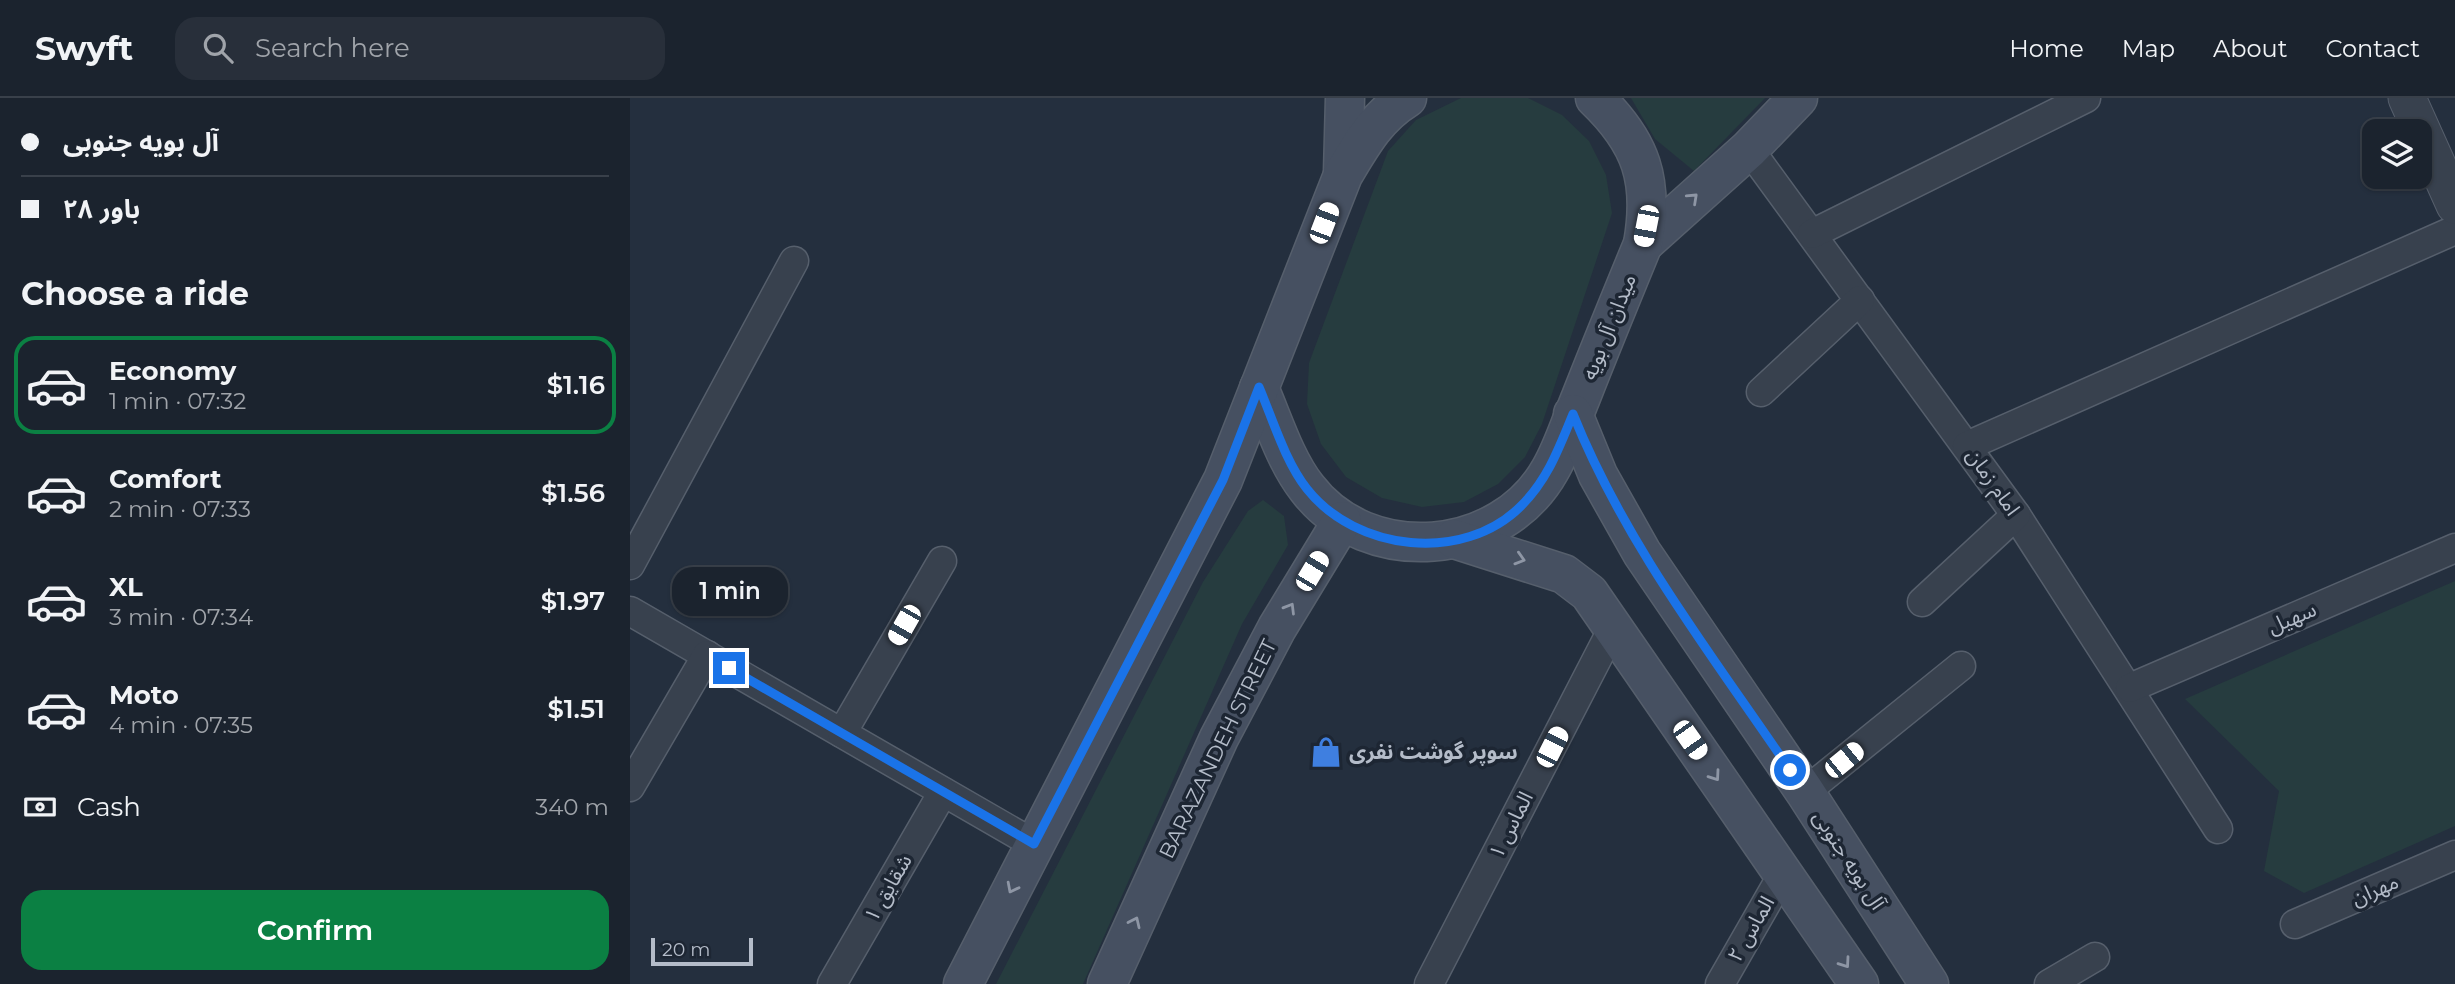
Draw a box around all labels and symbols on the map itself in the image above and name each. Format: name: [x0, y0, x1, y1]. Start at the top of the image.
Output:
one-way arrow: [1685, 194, 1698, 206]
car: [1307, 200, 1342, 246]
car: [1632, 203, 1661, 249]
street label: میدان آل بویه: [1576, 270, 1641, 383]
street label: امام زمان: [1958, 443, 2026, 522]
car: [1293, 548, 1332, 594]
one-way arrow: [1513, 550, 1525, 565]
callout: 1 min: [671, 566, 787, 616]
street label: سهیل: [2264, 596, 2320, 639]
car: [885, 602, 924, 648]
one-way arrow: [1281, 603, 1294, 616]
street label: BARAZANDEH STREET: [1154, 635, 1282, 863]
route end: [713, 652, 745, 684]
car: [1670, 717, 1711, 763]
car: [1534, 724, 1571, 770]
shop icon: سوپر گوشت نفری: [1309, 735, 1343, 769]
place label: سوپر گوشت نفری: [1349, 739, 1518, 766]
car: [1822, 739, 1867, 781]
route start: [1774, 754, 1806, 786]
one-way arrow: [1707, 768, 1720, 781]
street label: الماس ۱: [1483, 787, 1538, 862]
street label: آل بویه جنوبی: [1808, 805, 1891, 915]
street label: شقایق ۱: [858, 850, 918, 926]
street label: مهران: [2347, 868, 2402, 911]
one-way arrow: [1007, 880, 1021, 893]
street label: الماس ۲: [1722, 891, 1779, 966]
one-way arrow: [1127, 917, 1141, 929]
scale bar: [651, 935, 752, 967]
one-way arrow: [1837, 955, 1849, 968]

